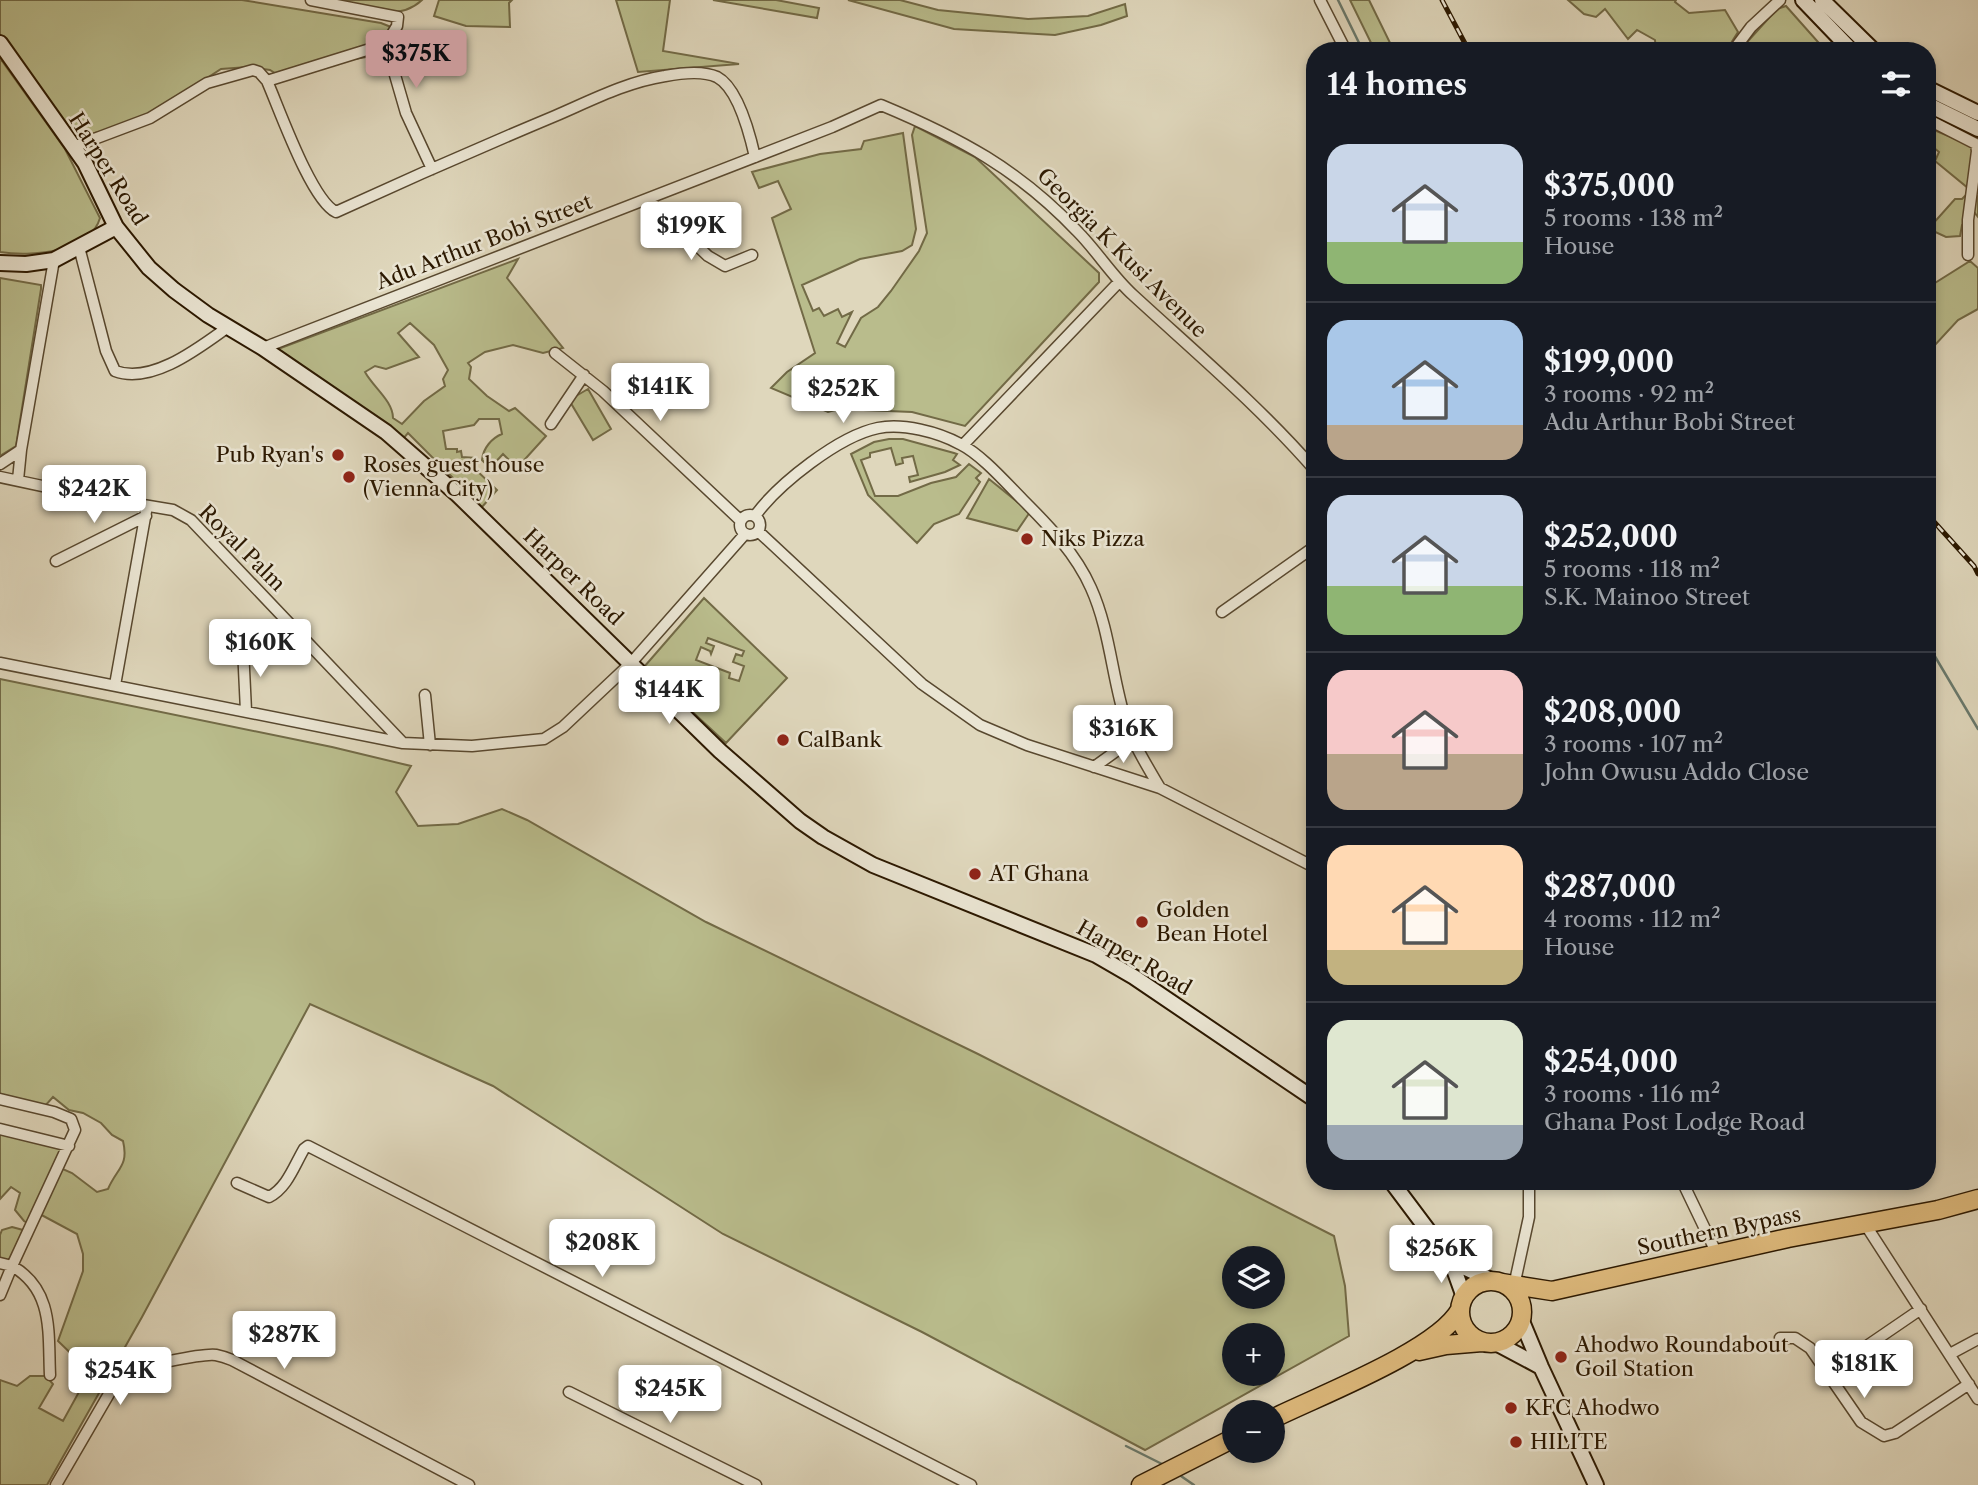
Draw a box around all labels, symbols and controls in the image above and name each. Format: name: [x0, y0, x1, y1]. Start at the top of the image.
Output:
pin: $375K: [367, 31, 465, 90]
text: $375K: [382, 39, 450, 67]
icon: filters: [1877, 65, 1915, 103]
text: 14 homes: [1327, 66, 1467, 103]
street label: Harper Road: [64, 108, 153, 230]
street label: Georgia K Kusi Avenue: [1032, 163, 1212, 343]
text: $375,000: [1544, 167, 1675, 204]
icon: home: [1383, 172, 1467, 256]
street label: Adu Arthur Bobi Street: [371, 189, 596, 295]
pin: $199K: [642, 202, 740, 262]
text: 5 rooms · 138 m²: [1544, 204, 1723, 232]
text: $199K: [656, 211, 726, 239]
text: House: [1544, 232, 1614, 260]
text: $199,000: [1544, 343, 1674, 380]
icon: home: [1383, 348, 1467, 432]
pin: $141K: [611, 364, 709, 423]
pin: $252K: [794, 366, 892, 425]
text: $141K: [627, 372, 693, 400]
text: $252K: [807, 374, 879, 402]
text: 3 rooms · 92 m²: [1544, 380, 1714, 408]
text: Adu Arthur Bobi Street: [1544, 408, 1795, 436]
place label: Pub Ryan's: [216, 442, 324, 467]
marker: Pub Ryan's: [330, 447, 346, 463]
place label: Roses guest house (Vienna City): [363, 452, 544, 501]
pin: $242K: [45, 466, 143, 525]
marker: Roses guest house (Vienna City): [341, 469, 357, 485]
text: $242K: [58, 474, 130, 502]
street label: Royal Palm: [194, 499, 291, 596]
text: $252,000: [1544, 518, 1678, 555]
street label: Harper Road: [518, 523, 628, 630]
icon: home: [1383, 523, 1467, 607]
place label: Niks Pizza: [1041, 526, 1145, 551]
marker: Niks Pizza: [1019, 531, 1035, 547]
text: 5 rooms · 118 m²: [1544, 555, 1720, 583]
text: S.K. Mainoo Street: [1544, 583, 1750, 611]
pin: $160K: [211, 620, 309, 679]
text: $160K: [225, 628, 295, 656]
pin: $144K: [620, 666, 718, 726]
text: $144K: [635, 675, 703, 703]
text: $208,000: [1544, 693, 1681, 730]
icon: home: [1383, 698, 1467, 782]
pin: $316K: [1074, 706, 1172, 765]
text: $316K: [1089, 714, 1157, 742]
place label: CalBank: [797, 727, 882, 752]
text: 3 rooms · 107 m²: [1544, 730, 1723, 758]
marker: CalBank: [775, 732, 791, 748]
text: John Owusu Addo Close: [1544, 758, 1809, 786]
place label: AT Ghana: [988, 861, 1090, 886]
marker: AT Ghana: [967, 866, 983, 882]
text: $287,000: [1544, 868, 1676, 905]
icon: home: [1383, 873, 1467, 957]
place label: Golden Bean Hotel: [1156, 897, 1268, 946]
text: 4 rooms · 112 m²: [1544, 905, 1721, 933]
marker: Golden Bean Hotel: [1134, 914, 1150, 930]
street label: Harper Road: [1072, 915, 1196, 1001]
text: House: [1544, 933, 1614, 961]
text: $254,000: [1544, 1043, 1678, 1080]
icon: home: [1383, 1048, 1467, 1132]
text: 3 rooms · 116 m²: [1544, 1080, 1720, 1108]
text: Ghana Post Lodge Road: [1544, 1108, 1805, 1136]
street label: Southern Bypass: [1635, 1201, 1803, 1260]
pin: $208K: [553, 1220, 651, 1279]
pin: $256K: [1392, 1226, 1490, 1285]
text: $208K: [565, 1228, 639, 1256]
text: $256K: [1405, 1234, 1477, 1262]
map controls: [1222, 1246, 1285, 1463]
button: layers: [1222, 1246, 1285, 1309]
pin: $287K: [235, 1312, 333, 1371]
text: $287K: [249, 1320, 319, 1348]
button: +: [1222, 1323, 1285, 1386]
place label: Ahodwo Roundabout Goil Station: [1574, 1332, 1789, 1381]
pin: $181K: [1815, 1340, 1913, 1400]
pin: $254K: [71, 1348, 169, 1407]
marker: Ahodwo Roundabout Goil Station: [1553, 1349, 1569, 1365]
text: $181K: [1831, 1349, 1897, 1377]
text: $254K: [84, 1356, 156, 1384]
pin: $245K: [621, 1366, 719, 1425]
text: $245K: [634, 1374, 706, 1402]
place label: KFC Ahodwo: [1525, 1395, 1660, 1420]
button: −: [1222, 1400, 1285, 1463]
marker: KFC Ahodwo: [1503, 1400, 1519, 1416]
place label: HILITE: [1530, 1429, 1608, 1454]
marker: HILITE: [1508, 1434, 1524, 1450]

